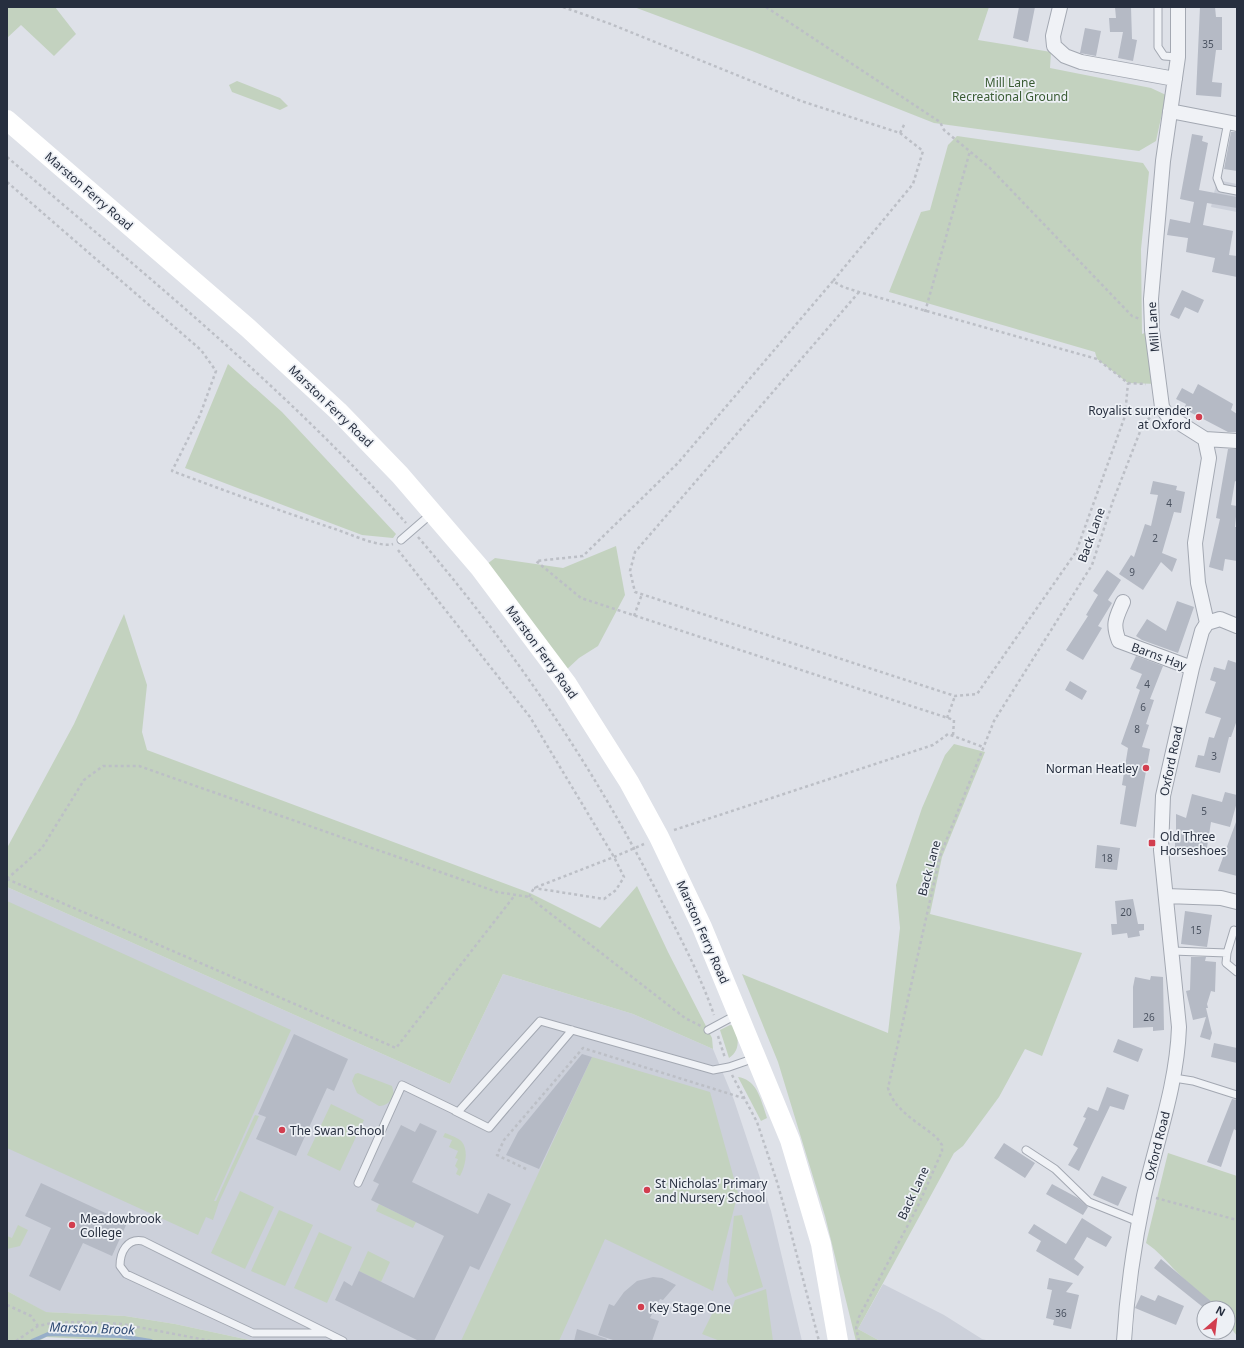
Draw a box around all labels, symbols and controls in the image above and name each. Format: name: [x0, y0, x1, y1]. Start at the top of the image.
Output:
house number: 35: [1202, 37, 1214, 51]
park label: Mill Lane Recreational Ground: [952, 74, 1068, 105]
street label: Marston Ferry Road: [41, 148, 137, 234]
street label: Mill Lane: [1143, 301, 1163, 353]
street label: Marston Ferry Road: [285, 361, 377, 451]
place label: Royalist surrender at Oxford: [1088, 402, 1191, 433]
marker: Royalist surrender at Oxford: [1194, 412, 1204, 422]
house number: 4: [1166, 496, 1172, 510]
street label: Back Lane: [1073, 505, 1109, 565]
house number: 2: [1152, 531, 1158, 545]
house number: 9: [1129, 565, 1135, 579]
street label: Marston Ferry Road: [502, 602, 582, 702]
street label: Barns Hay: [1129, 638, 1190, 674]
house number: 4: [1144, 677, 1150, 691]
house number: 6: [1140, 700, 1146, 714]
house number: 8: [1134, 722, 1140, 736]
street label: Oxford Road: [1155, 724, 1187, 798]
house number: 3: [1211, 749, 1217, 763]
place label: Norman Heatley: [1046, 760, 1139, 777]
marker: Norman Heatley: [1141, 763, 1151, 773]
house number: 5: [1201, 804, 1207, 818]
place label: Old Three Horseshoes: [1160, 828, 1227, 859]
street label: Back Lane: [913, 838, 945, 898]
marker: Old Three Horseshoes: [1147, 838, 1157, 848]
house number: 18: [1101, 851, 1113, 865]
street label: Marston Ferry Road: [673, 878, 733, 986]
house number: 20: [1120, 905, 1132, 919]
house number: 15: [1190, 923, 1202, 937]
house number: 26: [1143, 1010, 1155, 1024]
street label: Oxford Road: [1140, 1109, 1174, 1183]
place label: The Swan School: [290, 1122, 385, 1139]
marker: The Swan School: [277, 1125, 287, 1135]
street label: Back Lane: [893, 1163, 933, 1222]
place label: St Nicholas' Primary and Nursery School: [655, 1175, 768, 1206]
marker: St Nicholas' Primary and Nursery School: [642, 1185, 652, 1195]
place label: Meadowbrook College: [80, 1210, 162, 1241]
marker: Meadowbrook College: [67, 1220, 77, 1230]
place label: Key Stage One: [649, 1299, 731, 1316]
north arrow: [1196, 1300, 1236, 1340]
marker: Key Stage One: [636, 1302, 646, 1312]
text: N: [1213, 1302, 1228, 1319]
house number: 36: [1055, 1306, 1067, 1320]
water label: Marston Brook: [49, 1318, 136, 1339]

